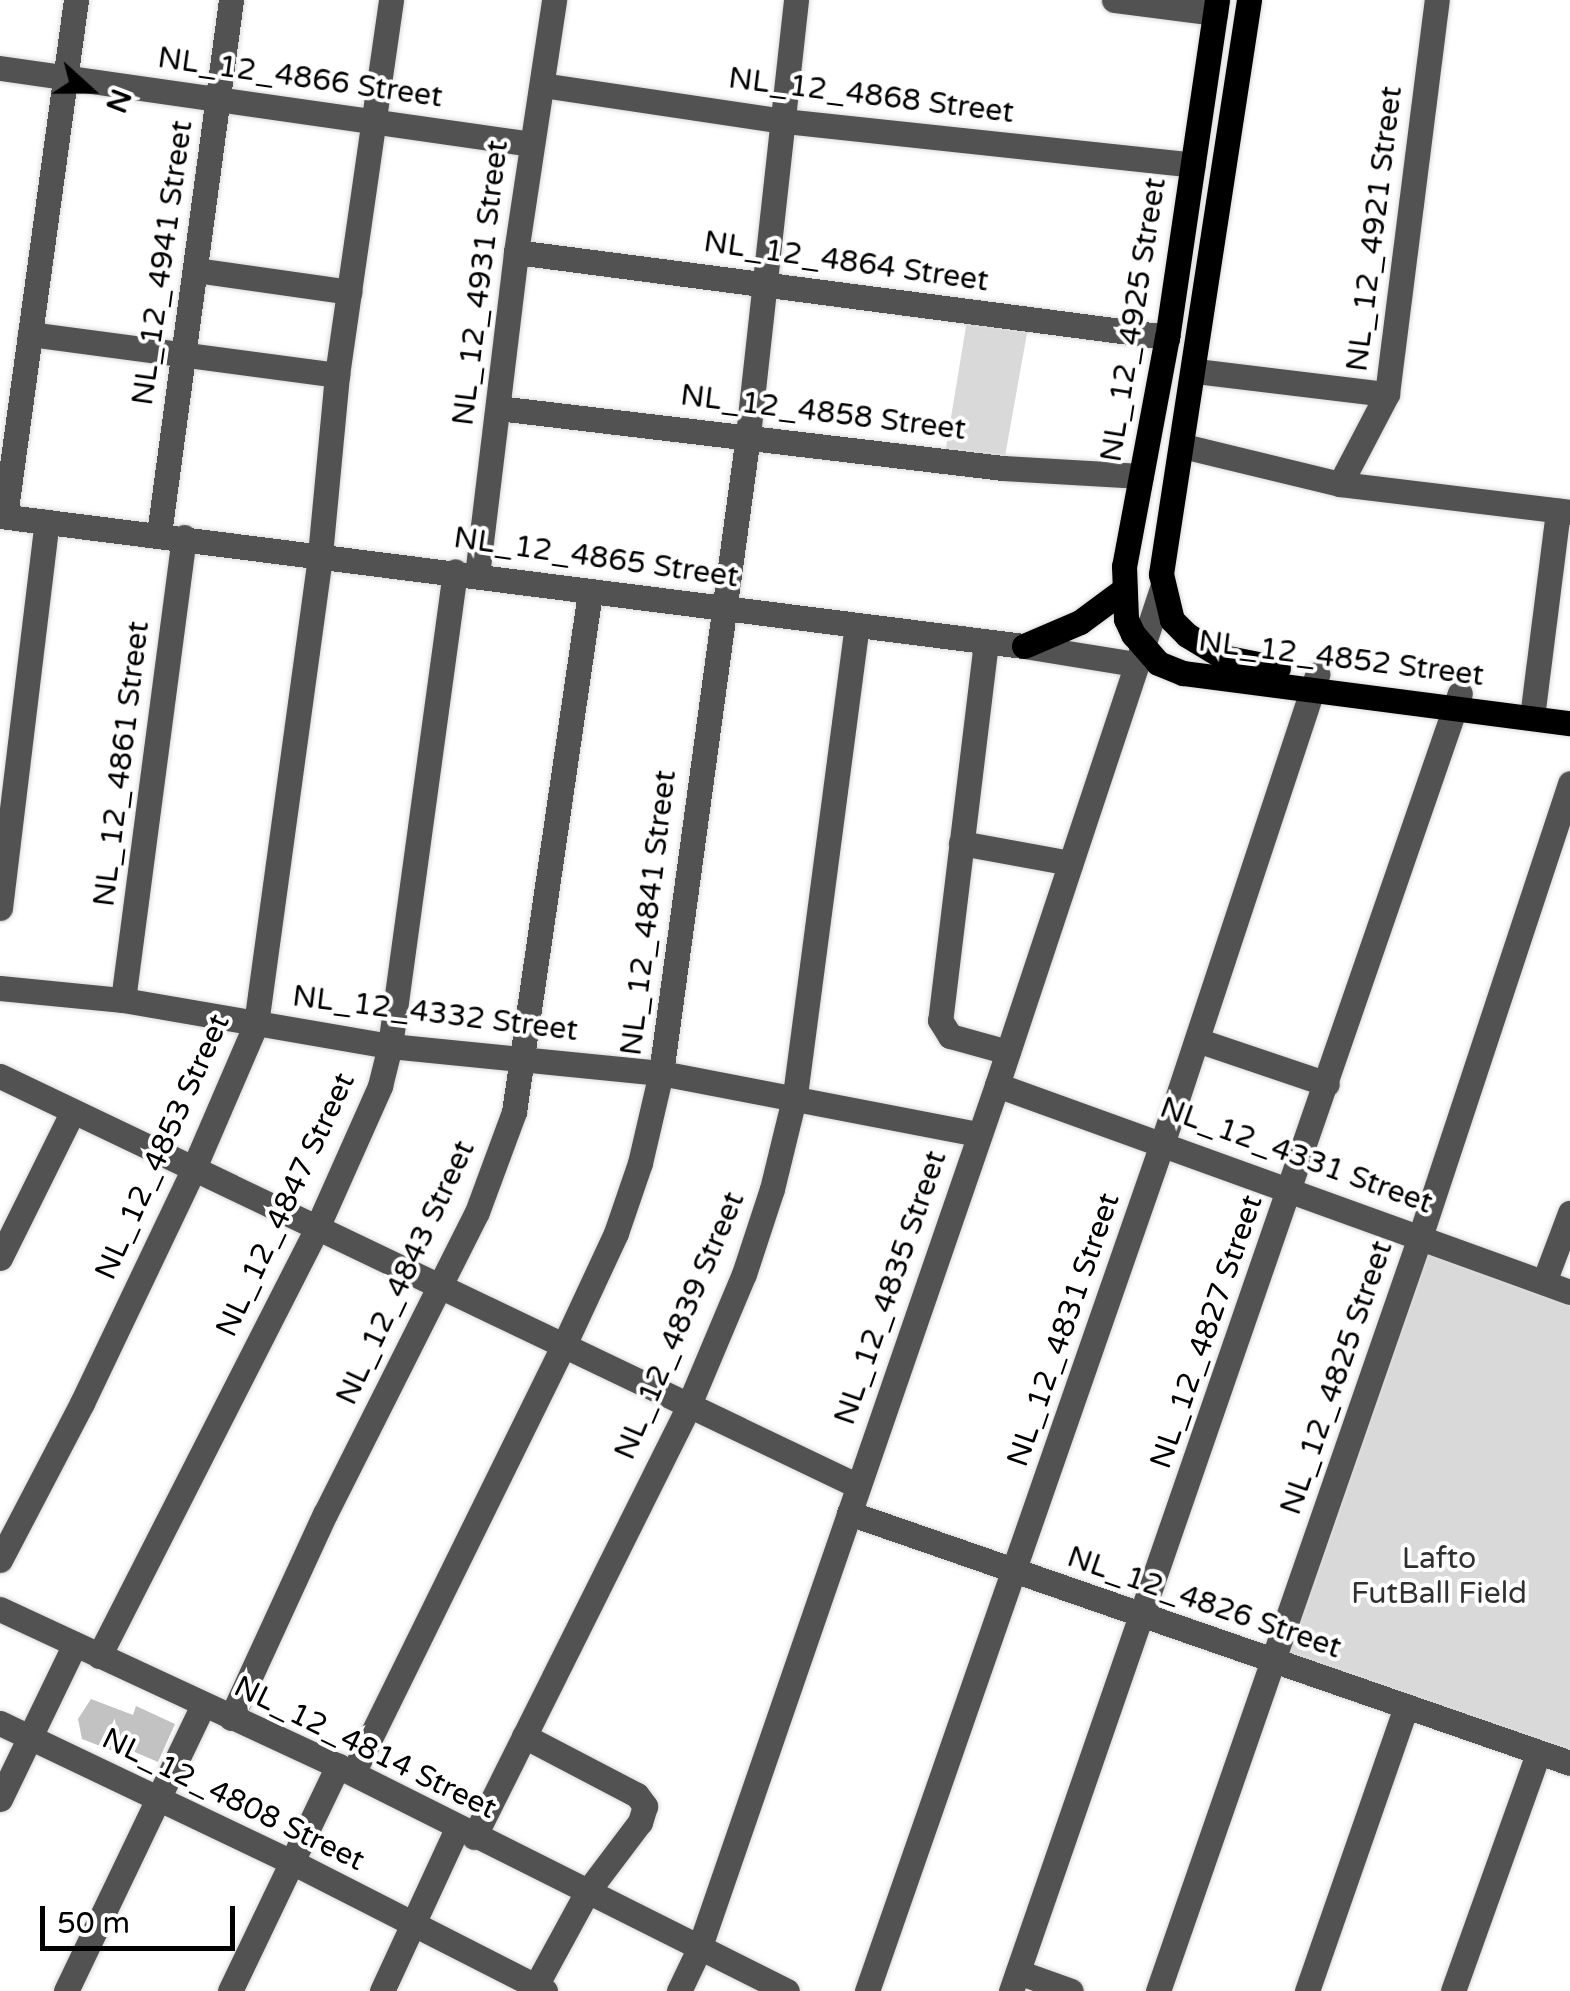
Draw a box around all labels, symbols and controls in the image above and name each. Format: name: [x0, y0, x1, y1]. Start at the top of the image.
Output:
north arrow: [40, 40, 140, 140]
street label: NL_12_4866 Street: [155, 40, 445, 116]
street label: NL_12_4868 Street: [726, 61, 1016, 131]
text: N: [98, 84, 138, 117]
street label: NL_12_4921 Street: [1340, 84, 1410, 374]
street label: NL_12_4941 Street: [125, 118, 201, 408]
street label: NL_12_4931 Street: [446, 138, 516, 428]
street label: NL_12_4925 Street: [1094, 175, 1174, 465]
street label: NL_12_4864 Street: [701, 224, 991, 300]
street label: NL_12_4858 Street: [678, 378, 968, 448]
street label: NL_12_4865 Street: [451, 520, 741, 596]
street label: NL_12_4861 Street: [87, 619, 157, 909]
street label: NL_12_4852 Street: [1196, 624, 1486, 694]
street label: NL_12_4841 Street: [614, 768, 684, 1058]
street label: NL_12_4332 Street: [290, 979, 580, 1049]
street label: NL_12_4853 Street: [88, 1009, 238, 1285]
street label: NL_12_4847 Street: [209, 1067, 363, 1343]
street label: NL_12_4331 Street: [1155, 1090, 1437, 1222]
street label: NL_12_4843 Street: [329, 1135, 483, 1411]
street label: NL_12_4835 Street: [827, 1146, 955, 1430]
street label: NL_12_4839 Street: [607, 1187, 753, 1465]
street label: NL_12_4831 Street: [1000, 1188, 1128, 1472]
street label: NL_12_4827 Street: [1143, 1190, 1271, 1474]
street label: NL_12_4825 Street: [1273, 1236, 1401, 1520]
street label: NL_12_4826 Street: [1062, 1539, 1346, 1667]
park label: Lafto FutBall Field: [1351, 1541, 1527, 1612]
street label: NL_12_4814 Street: [228, 1669, 502, 1827]
street label: NL_12_4808 Street: [96, 1721, 370, 1879]
scale bar: [45, 1886, 240, 1948]
text: 50 m: [57, 1905, 130, 1942]

